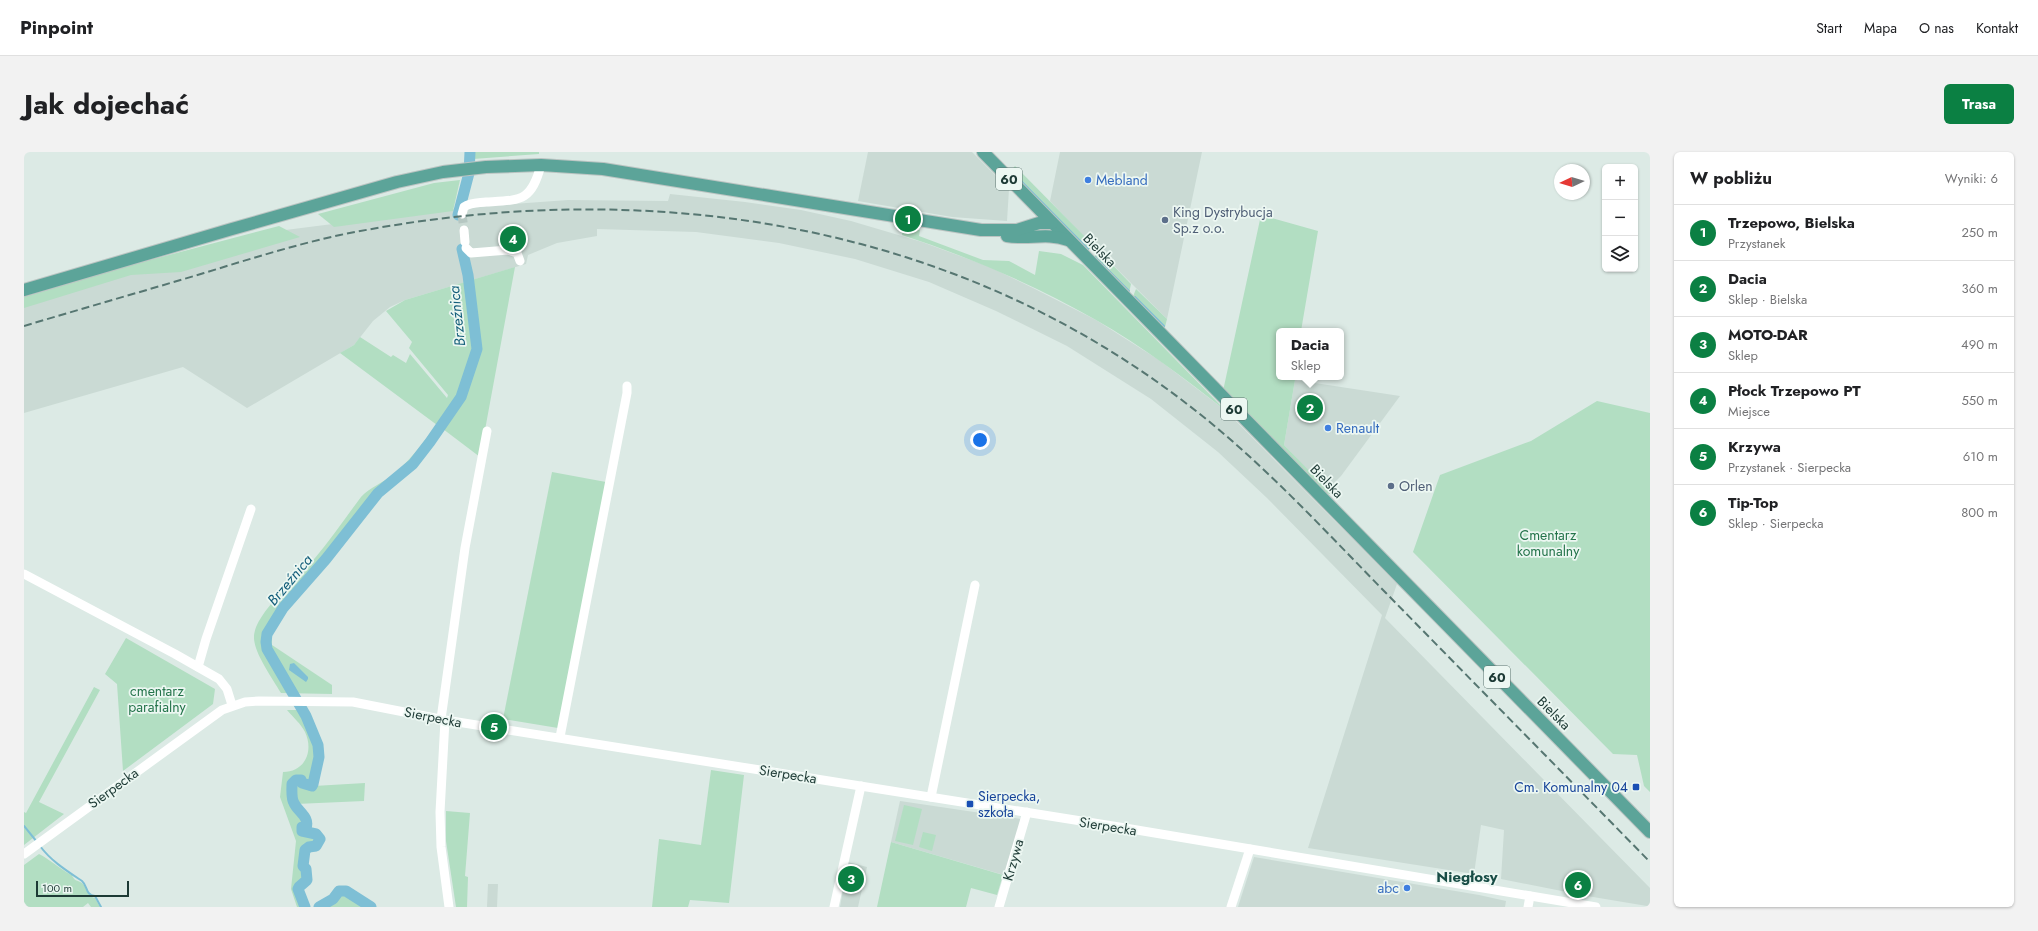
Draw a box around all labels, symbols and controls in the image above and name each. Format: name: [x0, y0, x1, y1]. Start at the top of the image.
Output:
text: Pinpoint: [20, 14, 93, 41]
text: Start: [1816, 18, 1842, 38]
text: Mapa: [1864, 18, 1897, 38]
text: O nas: [1919, 18, 1954, 38]
text: Kontakt: [1976, 18, 2018, 38]
text: Jak dojechać: [24, 84, 189, 125]
button: Trasa: [1944, 84, 2014, 124]
north arrow: [1554, 164, 1590, 200]
map controls: [1602, 164, 1638, 272]
button: +: [1602, 164, 1638, 200]
text: W pobliżu: [1690, 166, 1772, 190]
road number: 60: [996, 168, 1022, 190]
text: Wyniki: 6: [1945, 169, 1998, 188]
place label: Mebland: [1096, 170, 1148, 190]
marker: Mebland: [1083, 175, 1093, 185]
button: −: [1602, 200, 1638, 236]
place label: King Dystrybucja Sp.z o.o.: [1173, 202, 1273, 238]
pin: 1: [895, 204, 921, 234]
text: Trzepowo, Bielska: [1728, 212, 1855, 234]
marker: King Dystrybucja Sp.z o.o.: [1160, 215, 1170, 225]
text: 1: [1700, 223, 1706, 242]
text: 250 m: [1961, 223, 1998, 242]
pin: 4: [500, 224, 526, 254]
street label: Bielska: [1079, 229, 1121, 271]
text: Przystanek: [1728, 234, 1785, 253]
button: layers: [1602, 236, 1638, 272]
text: Dacia: [1728, 268, 1767, 290]
text: 2: [1699, 279, 1707, 298]
text: 360 m: [1962, 279, 1998, 298]
water label: Brzeźnica: [443, 284, 471, 347]
text: Sklep · Bielska: [1728, 290, 1807, 309]
text: MOTO-DAR: [1728, 324, 1808, 346]
popup: [1276, 328, 1344, 380]
text: Dacia: [1291, 334, 1329, 356]
text: 3: [1699, 335, 1707, 354]
text: 490 m: [1961, 335, 1998, 354]
text: Sklep: [1728, 346, 1758, 365]
text: Sklep: [1291, 356, 1321, 375]
text: Płock Trzepowo PT: [1728, 380, 1861, 402]
text: 4: [1698, 391, 1708, 410]
text: 550 m: [1961, 391, 1998, 410]
pin: 2: [1297, 393, 1323, 423]
road number: 60: [1221, 398, 1247, 420]
text: Miejsce: [1728, 402, 1770, 421]
place label: Renault: [1336, 418, 1380, 438]
marker: Renault: [1323, 423, 1333, 433]
your location: [970, 430, 990, 450]
text: Krzywa: [1728, 436, 1781, 458]
text: 5: [1699, 447, 1707, 466]
text: 610 m: [1963, 447, 1998, 466]
text: Przystanek · Sierpecka: [1728, 458, 1851, 477]
street label: Bielska: [1306, 460, 1348, 502]
place label: Orlen: [1399, 476, 1433, 496]
marker: Orlen: [1386, 481, 1396, 491]
text: Tip-Top: [1728, 492, 1778, 514]
text: 6: [1699, 503, 1707, 522]
text: 800 m: [1961, 503, 1998, 522]
text: Sklep · Sierpecka: [1728, 514, 1824, 533]
park label: Cmentarz komunalny: [1517, 525, 1580, 561]
water label: Brzeźnica: [262, 549, 318, 610]
road number: 60: [1484, 666, 1510, 688]
park label: cmentarz parafialny: [128, 681, 186, 717]
street label: Bielska: [1533, 692, 1575, 734]
street label: Sierpecka: [403, 702, 463, 732]
pin: 5: [481, 712, 507, 742]
street label: Sierpecka: [758, 760, 818, 788]
street label: Sierpecka: [84, 763, 142, 813]
place label: Cm. Komunalny 04: [1514, 777, 1628, 797]
marker: Cm. Komunalny 04: [1631, 782, 1641, 792]
place label: Sierpecka, szkoła: [978, 786, 1040, 822]
marker: Sierpecka, szkoła: [965, 799, 975, 809]
street label: Sierpecka: [1078, 812, 1138, 840]
street label: Krzywa: [998, 837, 1028, 883]
pin: 3: [838, 864, 864, 894]
district label: Niegłosy: [1436, 866, 1498, 888]
pin: 6: [1565, 870, 1591, 900]
place label: abc: [1378, 878, 1399, 898]
scale bar: [36, 879, 129, 898]
text: 100 m: [42, 880, 72, 896]
marker: abc: [1402, 883, 1412, 893]

